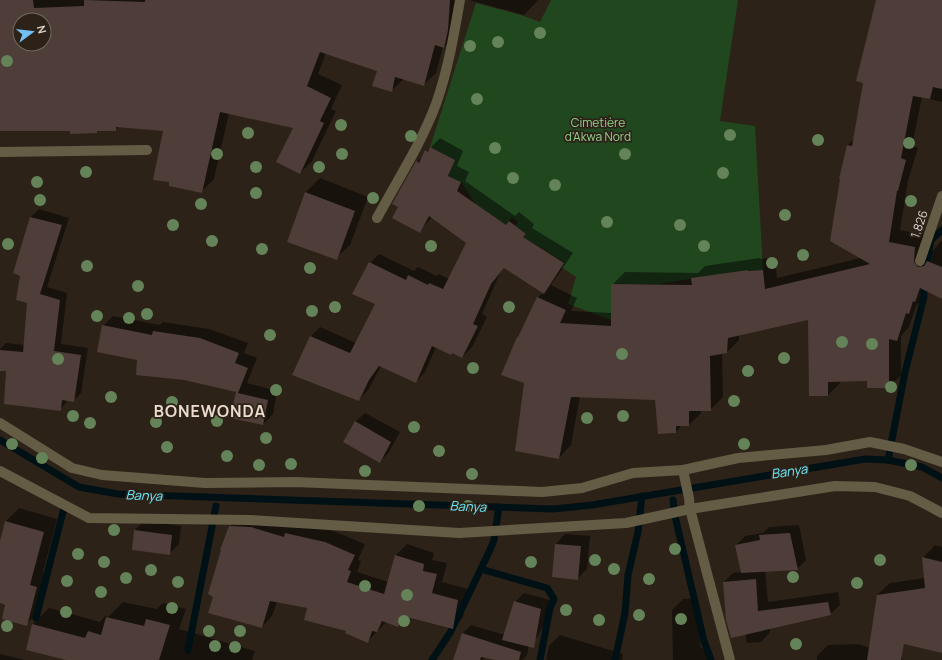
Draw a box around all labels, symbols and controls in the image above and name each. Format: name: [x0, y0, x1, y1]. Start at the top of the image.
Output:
north arrow: [12, 12, 52, 52]
text: N: [34, 24, 50, 35]
park label: Cimetière d'Akwa Nord: [565, 114, 631, 145]
street label: 1.826: [906, 208, 932, 240]
district label: BONEWONDA: [154, 400, 266, 422]
water label: Banya: [770, 459, 809, 483]
water label: Banya: [125, 485, 163, 505]
water label: Banya: [449, 496, 487, 516]

